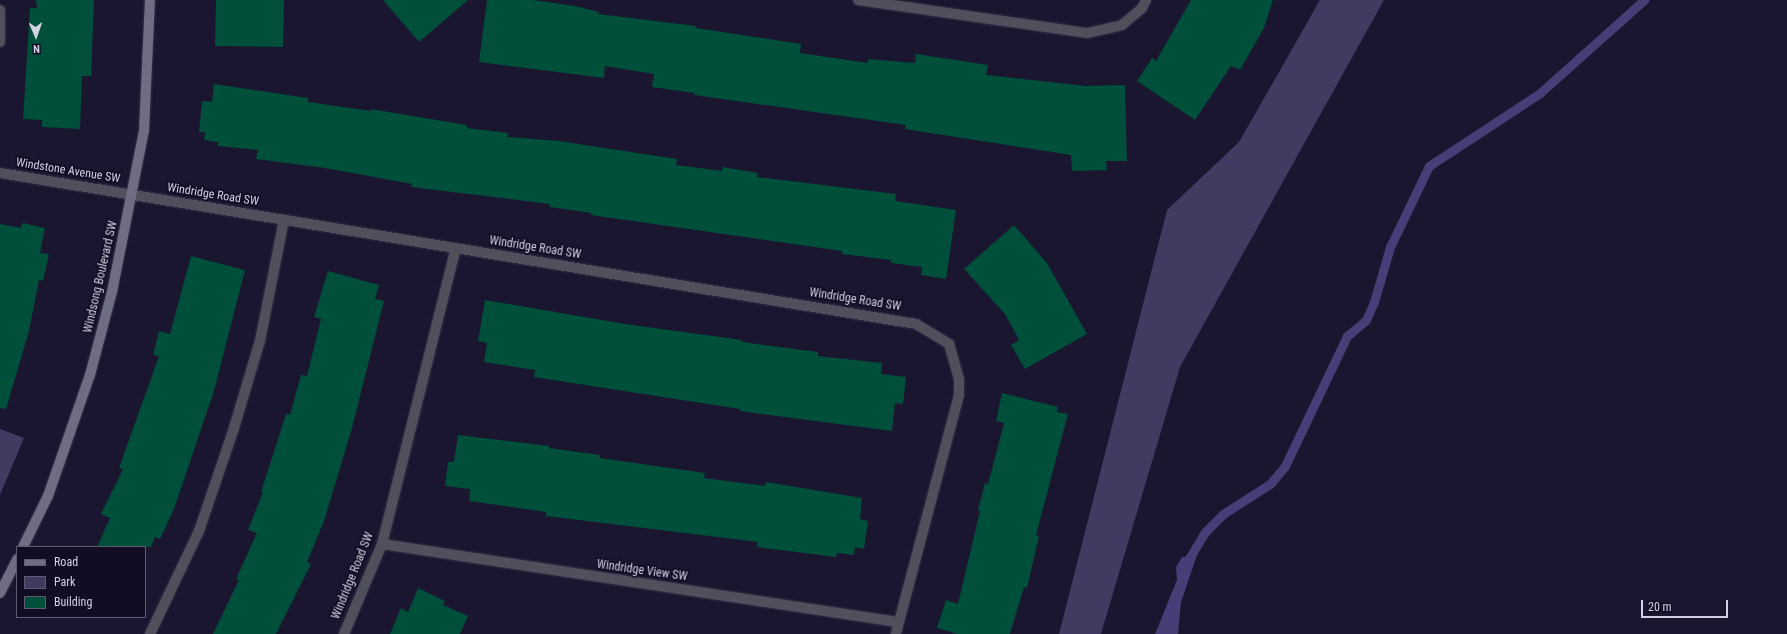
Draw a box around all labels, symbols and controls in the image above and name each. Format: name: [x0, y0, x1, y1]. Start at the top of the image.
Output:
north arrow: [16, 16, 56, 56]
text: N: [33, 42, 40, 55]
street label: Windstone Avenue SW: [15, 156, 121, 186]
street label: Windridge Road SW: [166, 181, 260, 209]
street label: Windsong Boulevard SW: [81, 219, 121, 335]
street label: Windridge Road SW: [488, 234, 582, 262]
street label: Windridge Road SW: [808, 286, 902, 314]
street label: Windridge Road SW: [329, 530, 377, 622]
legend: [16, 546, 146, 618]
text: Road: [54, 555, 78, 569]
street label: Windridge View SW: [596, 558, 688, 584]
text: Park: [54, 575, 75, 589]
scale bar: [1643, 592, 1730, 618]
text: Building: [54, 595, 92, 609]
text: 20 m: [1648, 600, 1672, 614]

